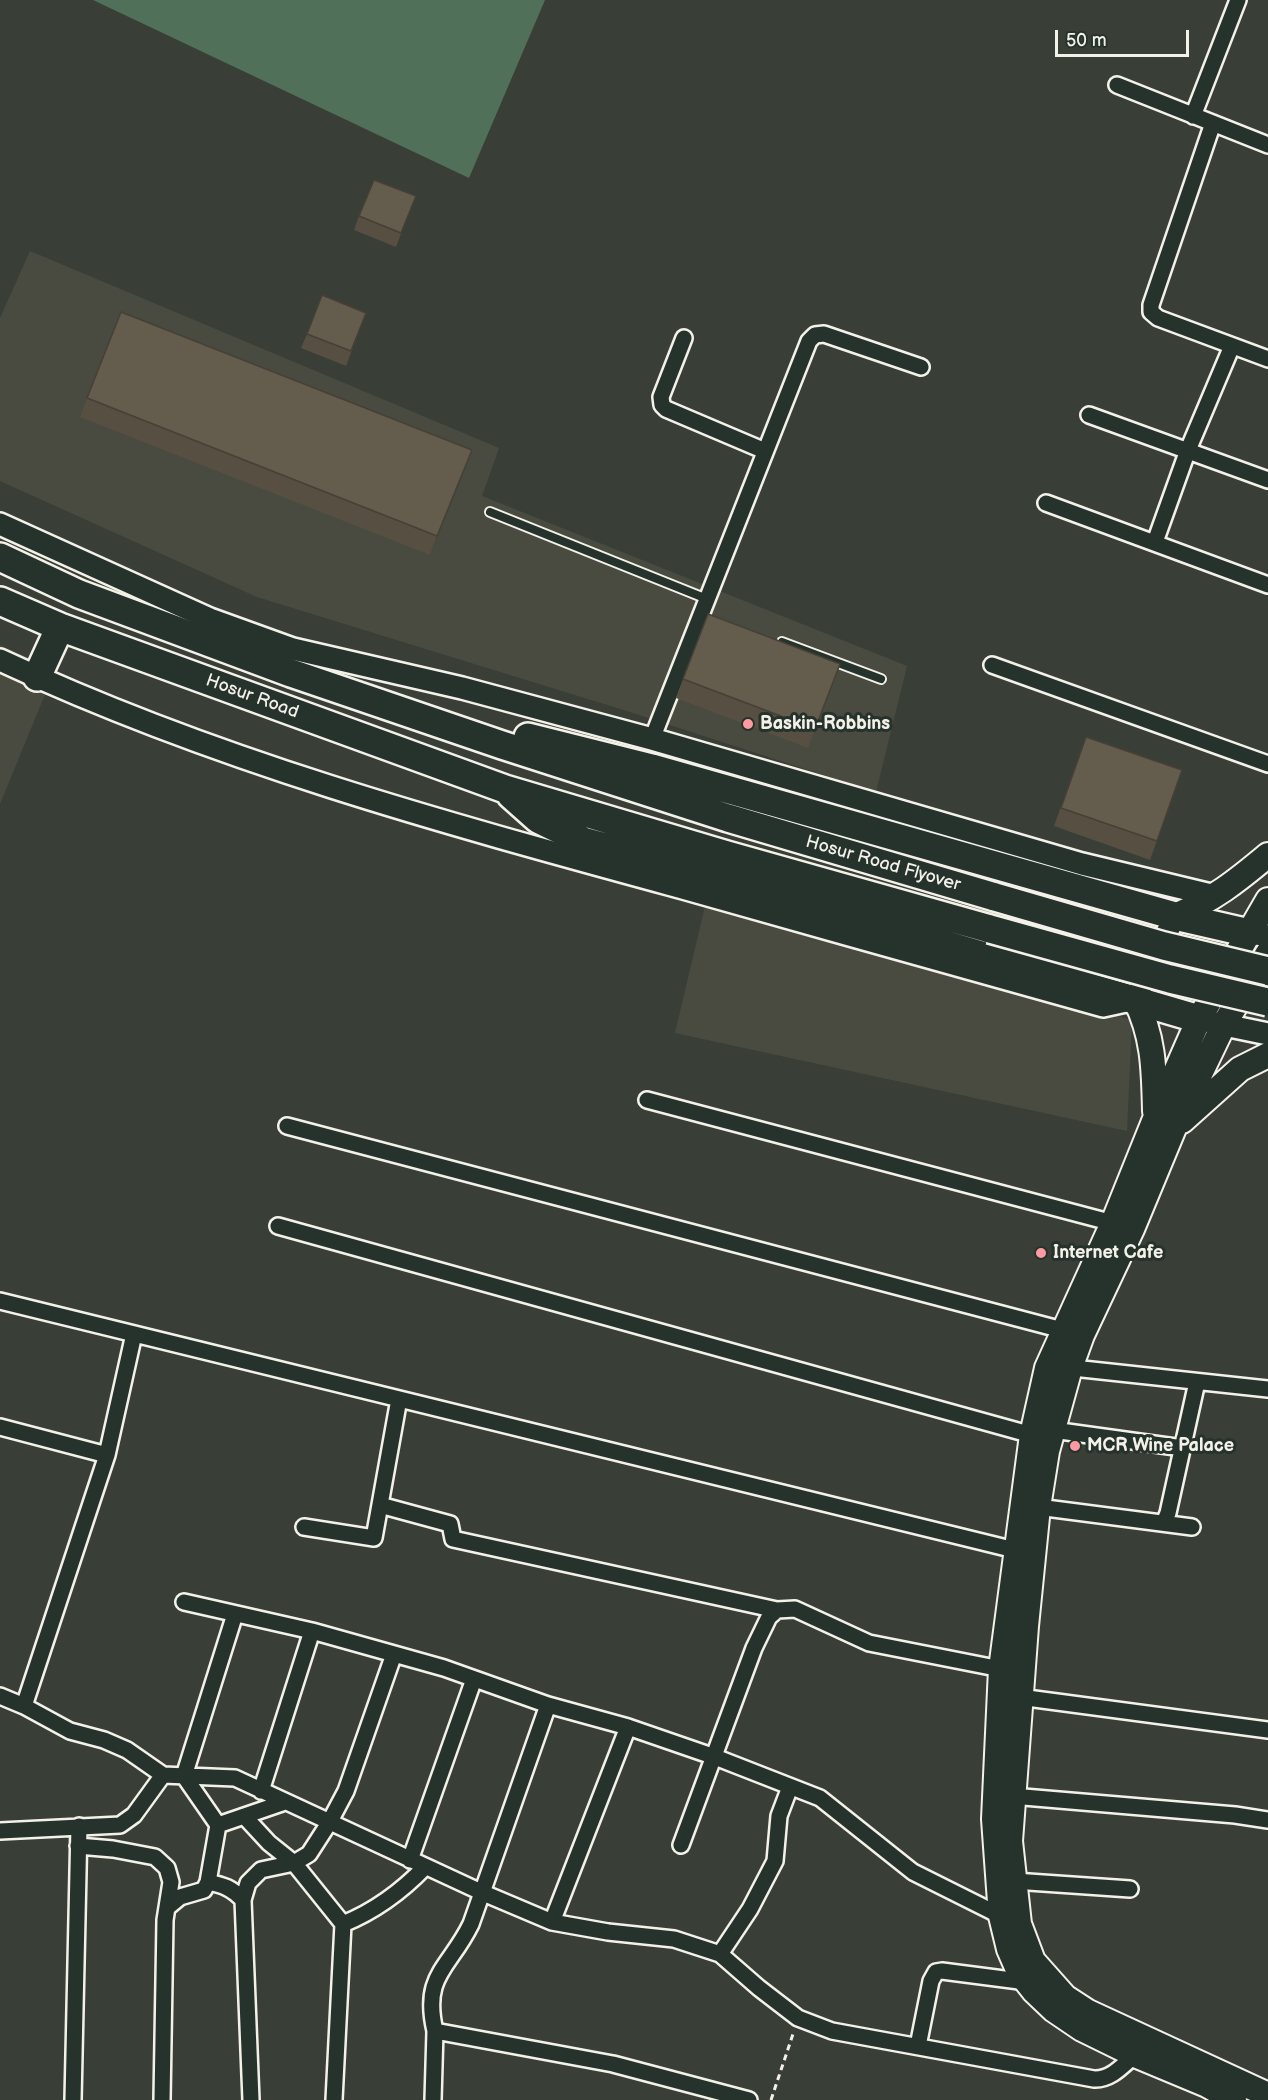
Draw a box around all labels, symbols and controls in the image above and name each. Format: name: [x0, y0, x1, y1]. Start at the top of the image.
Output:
scale bar: [1058, 18, 1192, 56]
text: 50 m: [1066, 30, 1107, 51]
street label: Hosur Road: [203, 670, 301, 724]
place label: Baskin-Robbins: [760, 713, 890, 735]
marker: Baskin-Robbins: [741, 717, 755, 731]
street label: Hosur Road Flyover: [803, 832, 963, 896]
place label: Internet Cafe: [1053, 1242, 1163, 1264]
marker: Internet Cafe: [1034, 1246, 1048, 1260]
place label: MCR Wine Palace: [1087, 1435, 1234, 1457]
marker: MCR Wine Palace: [1068, 1439, 1082, 1453]

